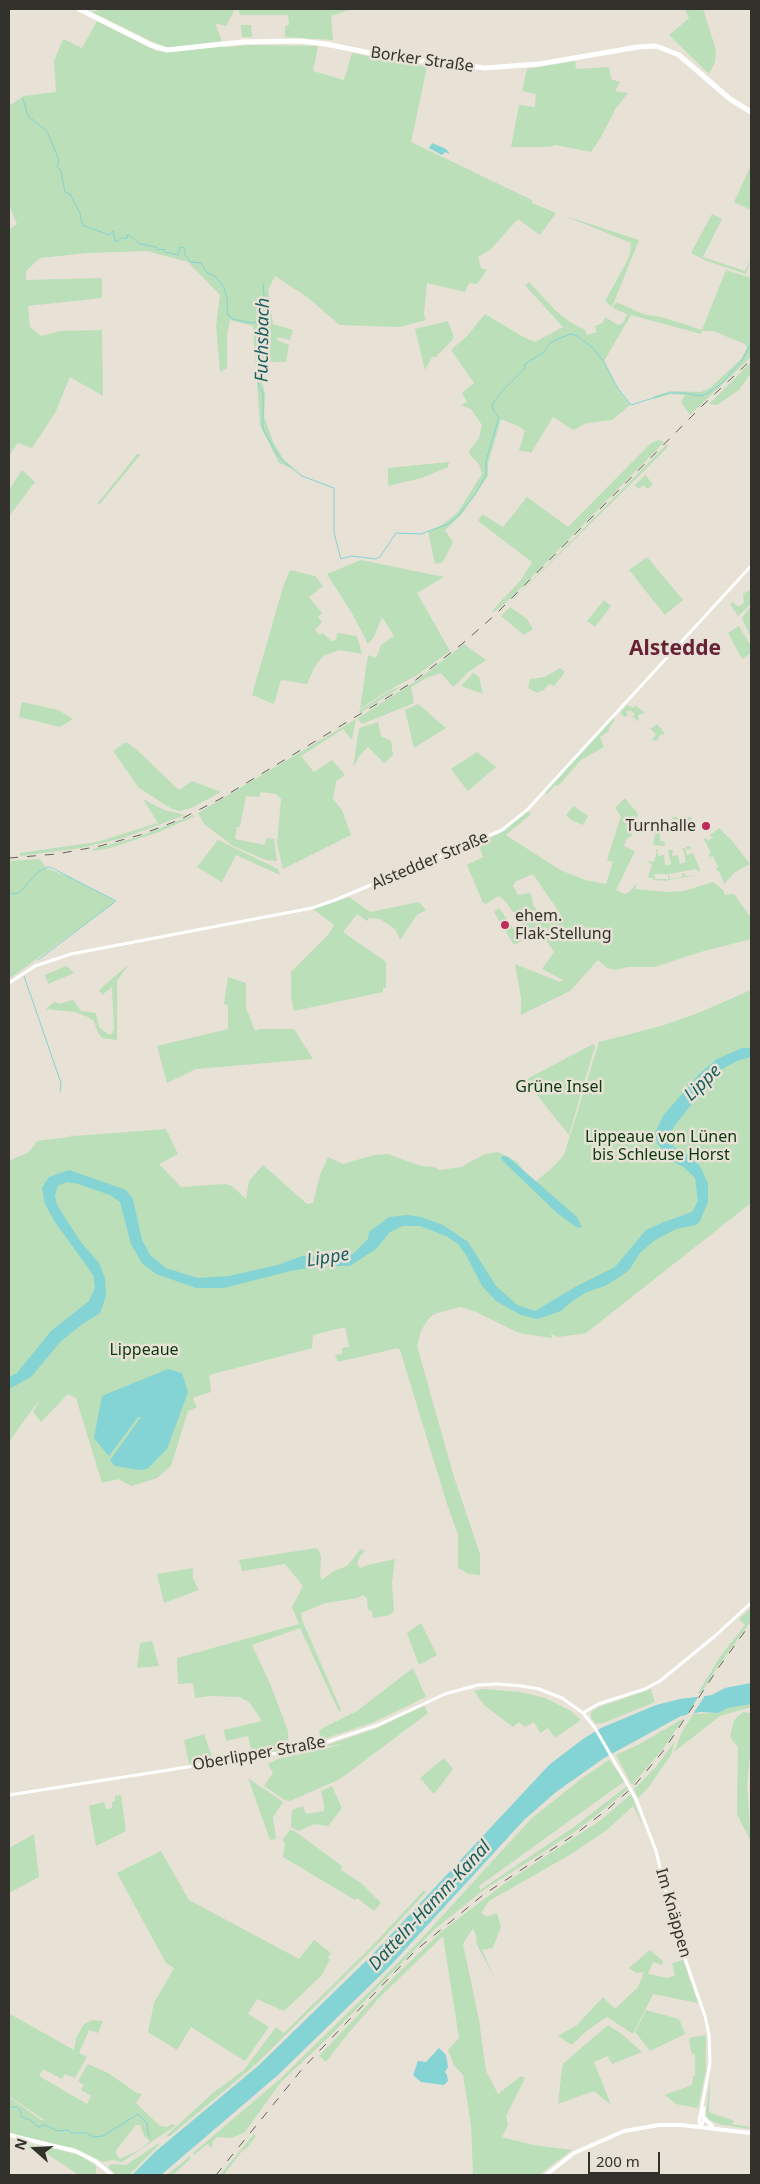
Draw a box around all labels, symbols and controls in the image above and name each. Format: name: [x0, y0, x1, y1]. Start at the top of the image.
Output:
street label: Borker Straße: [369, 43, 475, 77]
water label: Fuchsbach: [251, 298, 275, 382]
district label: Alstedde: [629, 636, 721, 662]
place label: Turnhalle: [625, 816, 696, 836]
marker: Turnhalle: [700, 820, 712, 832]
street label: Alstedder Straße: [369, 828, 491, 894]
place label: ehem. Flak-Stellung: [515, 906, 612, 944]
marker: ehem. Flak-Stellung: [499, 919, 511, 931]
water label: Lippe: [680, 1060, 726, 1106]
park label: Grüne Insel: [515, 1077, 603, 1097]
park label: Lippeaue von Lünen bis Schleuse Horst: [585, 1127, 737, 1165]
water label: Lippe: [305, 1244, 351, 1272]
park label: Lippeaue: [109, 1340, 179, 1360]
street label: Oberlipper Straße: [191, 1733, 327, 1775]
water label: Datteln-Hamm-Kanal: [364, 1837, 496, 1975]
street label: Im Knäppen: [651, 1866, 695, 1960]
north arrow: [10, 2124, 60, 2174]
text: N: [10, 2135, 31, 2152]
scale bar: [590, 2142, 662, 2174]
text: 200 m: [596, 2151, 640, 2171]

